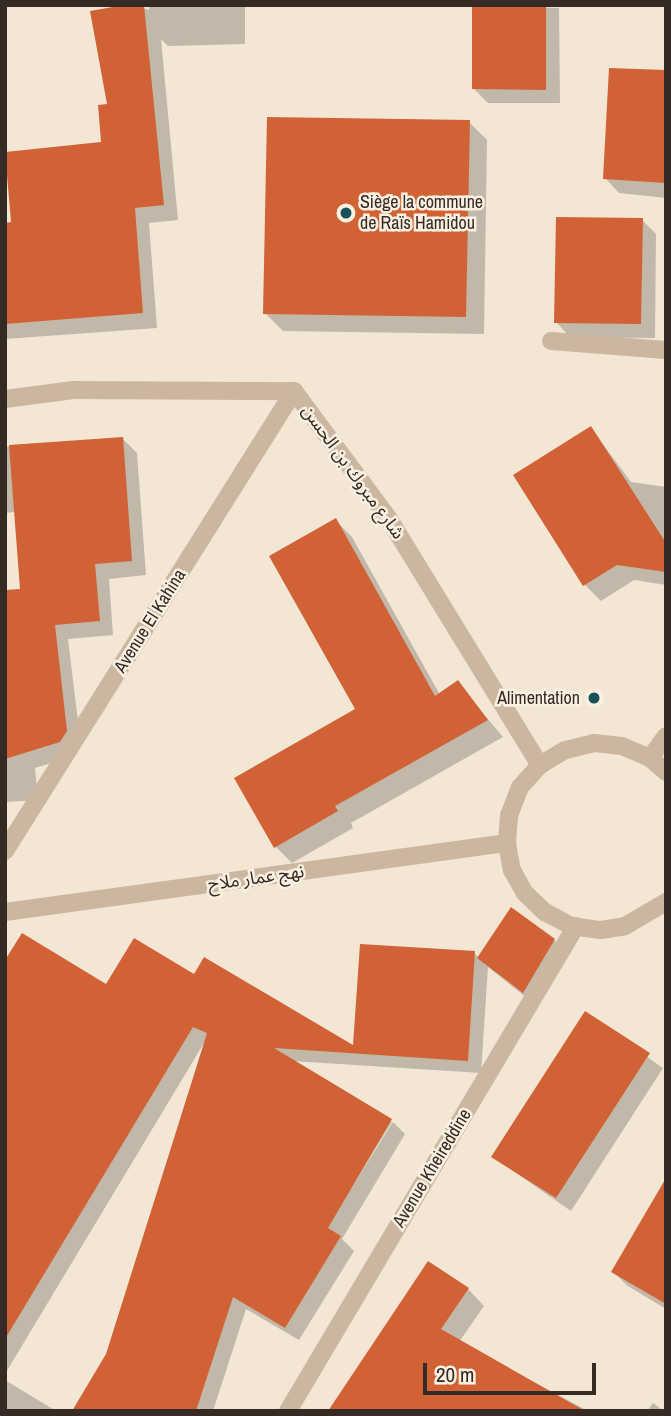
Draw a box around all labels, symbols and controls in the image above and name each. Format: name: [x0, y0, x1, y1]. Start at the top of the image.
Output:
place label: Siège la commune de Raïs Hamidou: [360, 192, 483, 234]
marker: Siège la commune de Raïs Hamidou: [338, 205, 354, 221]
street label: شارع مبروك بن الحسن: [297, 401, 409, 543]
street label: Avenue El Kahina: [110, 565, 190, 677]
place label: Alimentation: [497, 687, 580, 709]
marker: Alimentation: [586, 690, 602, 706]
street label: نهج عمار ملاح: [207, 861, 305, 895]
street label: Avenue Kheireddine: [388, 1105, 476, 1231]
scale bar: [426, 1350, 599, 1394]
text: 20 m: [436, 1360, 474, 1389]

